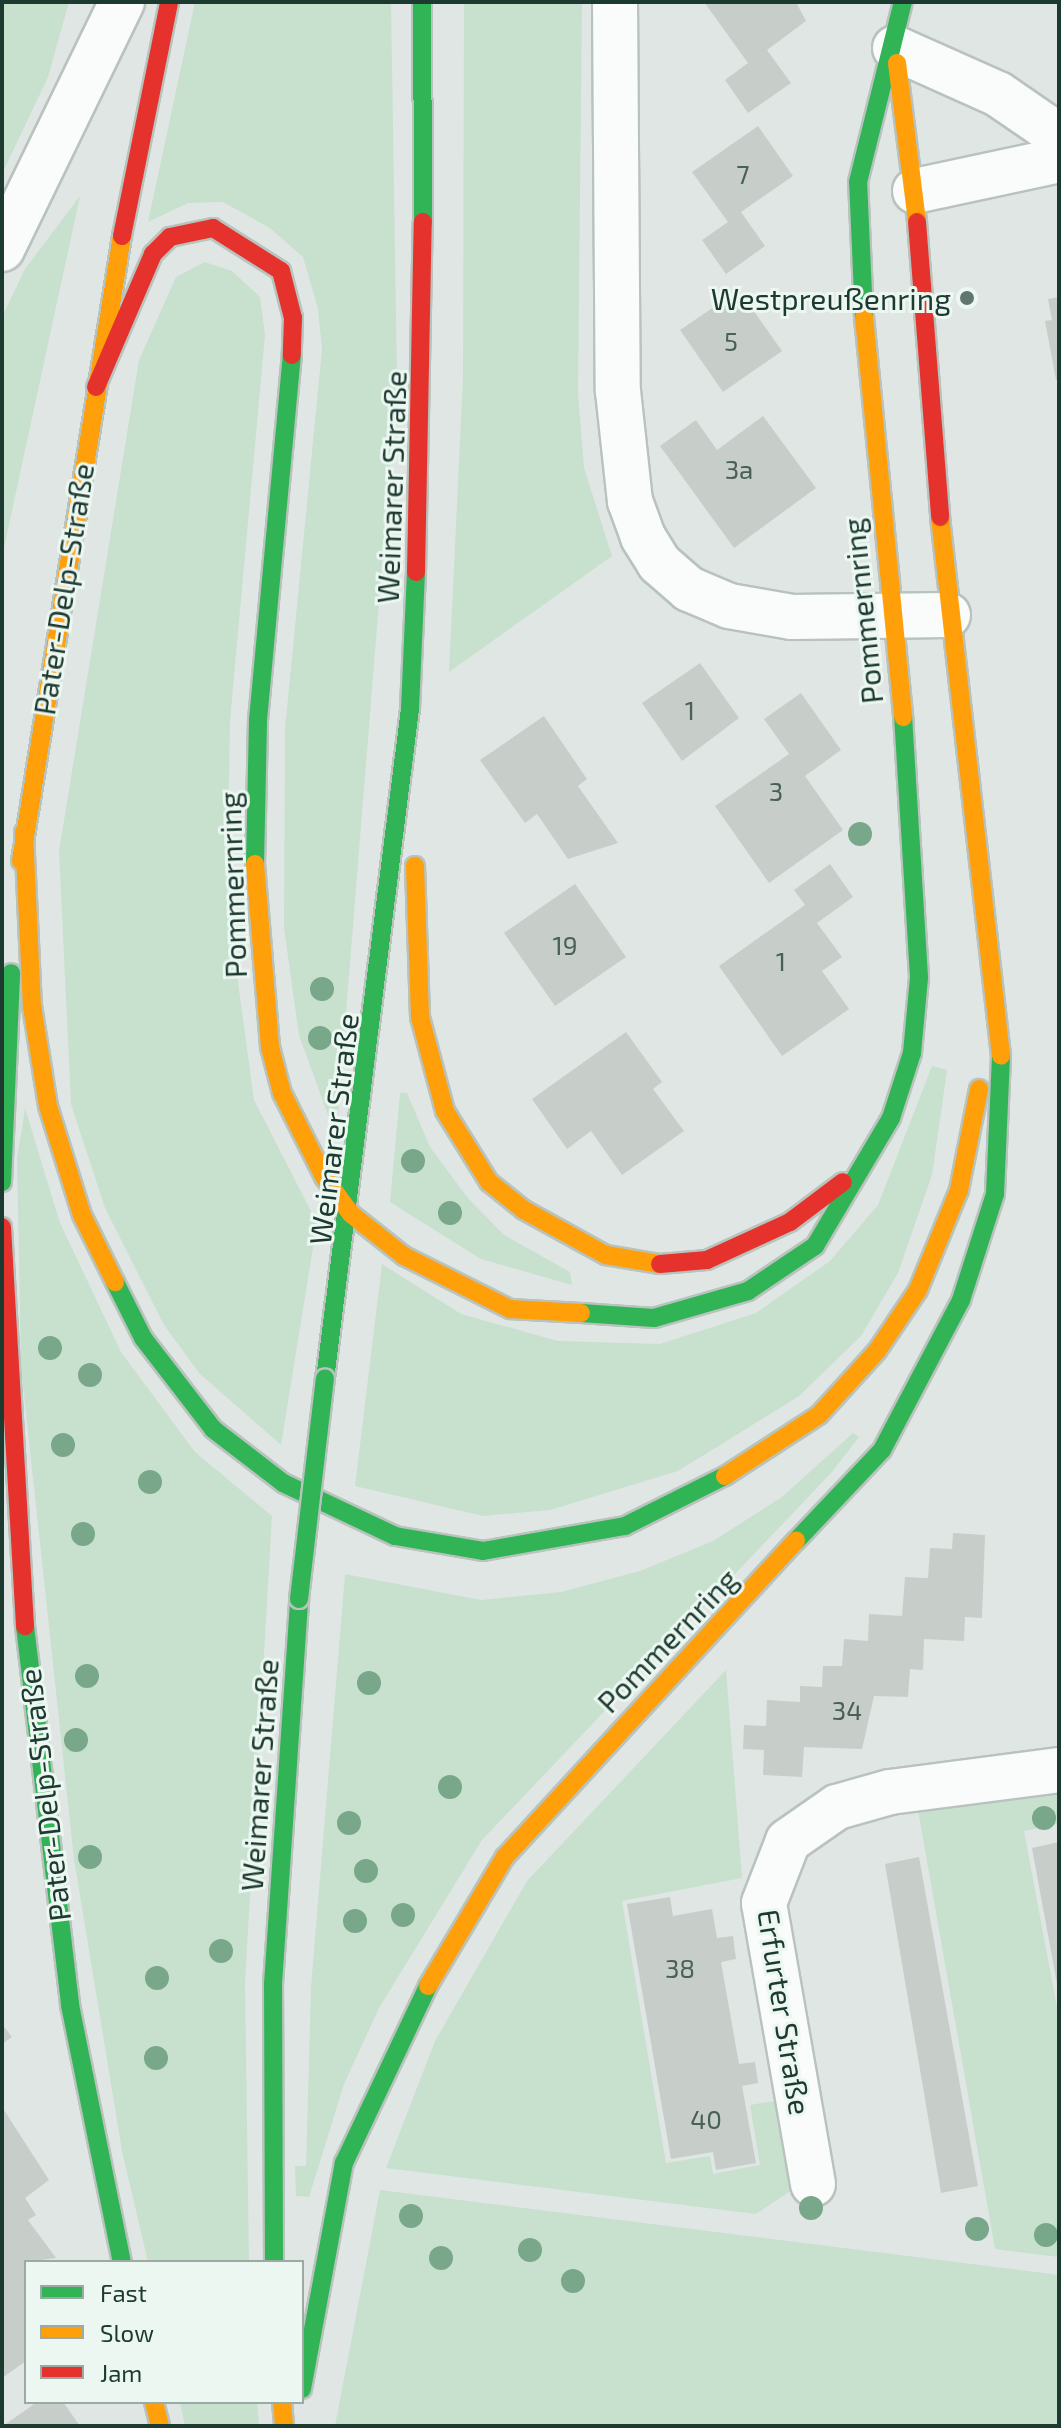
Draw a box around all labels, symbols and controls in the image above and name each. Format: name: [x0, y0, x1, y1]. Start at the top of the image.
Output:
house number: 7: [736, 158, 750, 190]
place label: Westpreußenring: [711, 280, 951, 316]
marker: Westpreußenring: [958, 289, 976, 307]
house number: 5: [724, 325, 738, 357]
street label: Weimarer Straße: [369, 370, 413, 604]
house number: 3a: [725, 453, 753, 485]
street label: Pater-Delp-Straße: [25, 461, 101, 717]
street label: Pommernring: [834, 516, 890, 706]
house number: 1: [685, 694, 695, 726]
house number: 3: [769, 775, 783, 807]
street label: Pommernring: [211, 791, 253, 979]
house number: 19: [552, 929, 578, 961]
house number: 1: [776, 945, 786, 977]
street label: Weimarer Straße: [301, 1011, 365, 1247]
street label: Pommernring: [589, 1560, 745, 1720]
street label: Weimarer Straße: [233, 1657, 285, 1893]
street label: Pater-Delp-Straße: [11, 1667, 77, 1923]
house number: 34: [832, 1694, 862, 1726]
street label: Erfurter Straße: [751, 1906, 819, 2118]
house number: 38: [665, 1952, 695, 1984]
house number: 40: [690, 2103, 722, 2135]
legend: [24, 2260, 304, 2404]
text: Fast: [100, 2278, 147, 2307]
text: Slow: [100, 2318, 154, 2347]
text: Jam: [100, 2358, 142, 2387]

